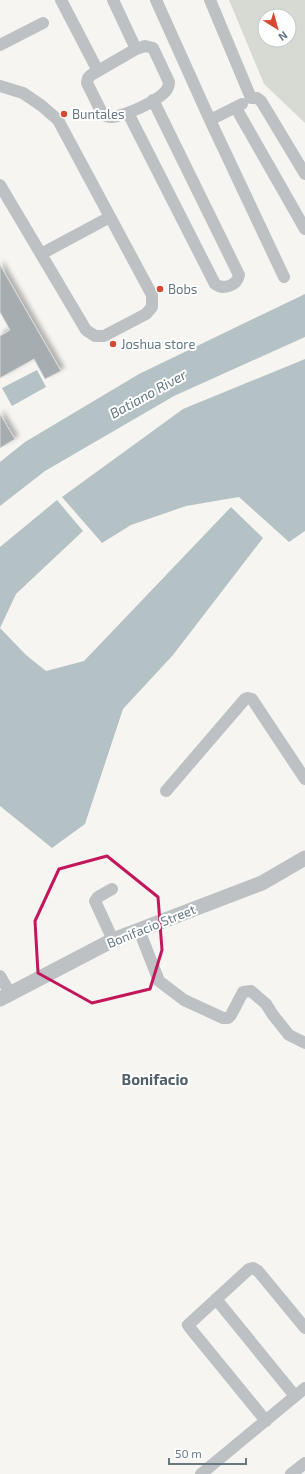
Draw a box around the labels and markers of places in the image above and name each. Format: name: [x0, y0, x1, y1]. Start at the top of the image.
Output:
place label: Buntales: [72, 106, 125, 122]
marker: Buntales: [59, 109, 69, 119]
place label: Bobs: [168, 281, 197, 297]
marker: Bobs: [155, 284, 165, 294]
place label: Joshua store: [121, 336, 195, 352]
marker: Joshua store: [108, 339, 118, 349]

